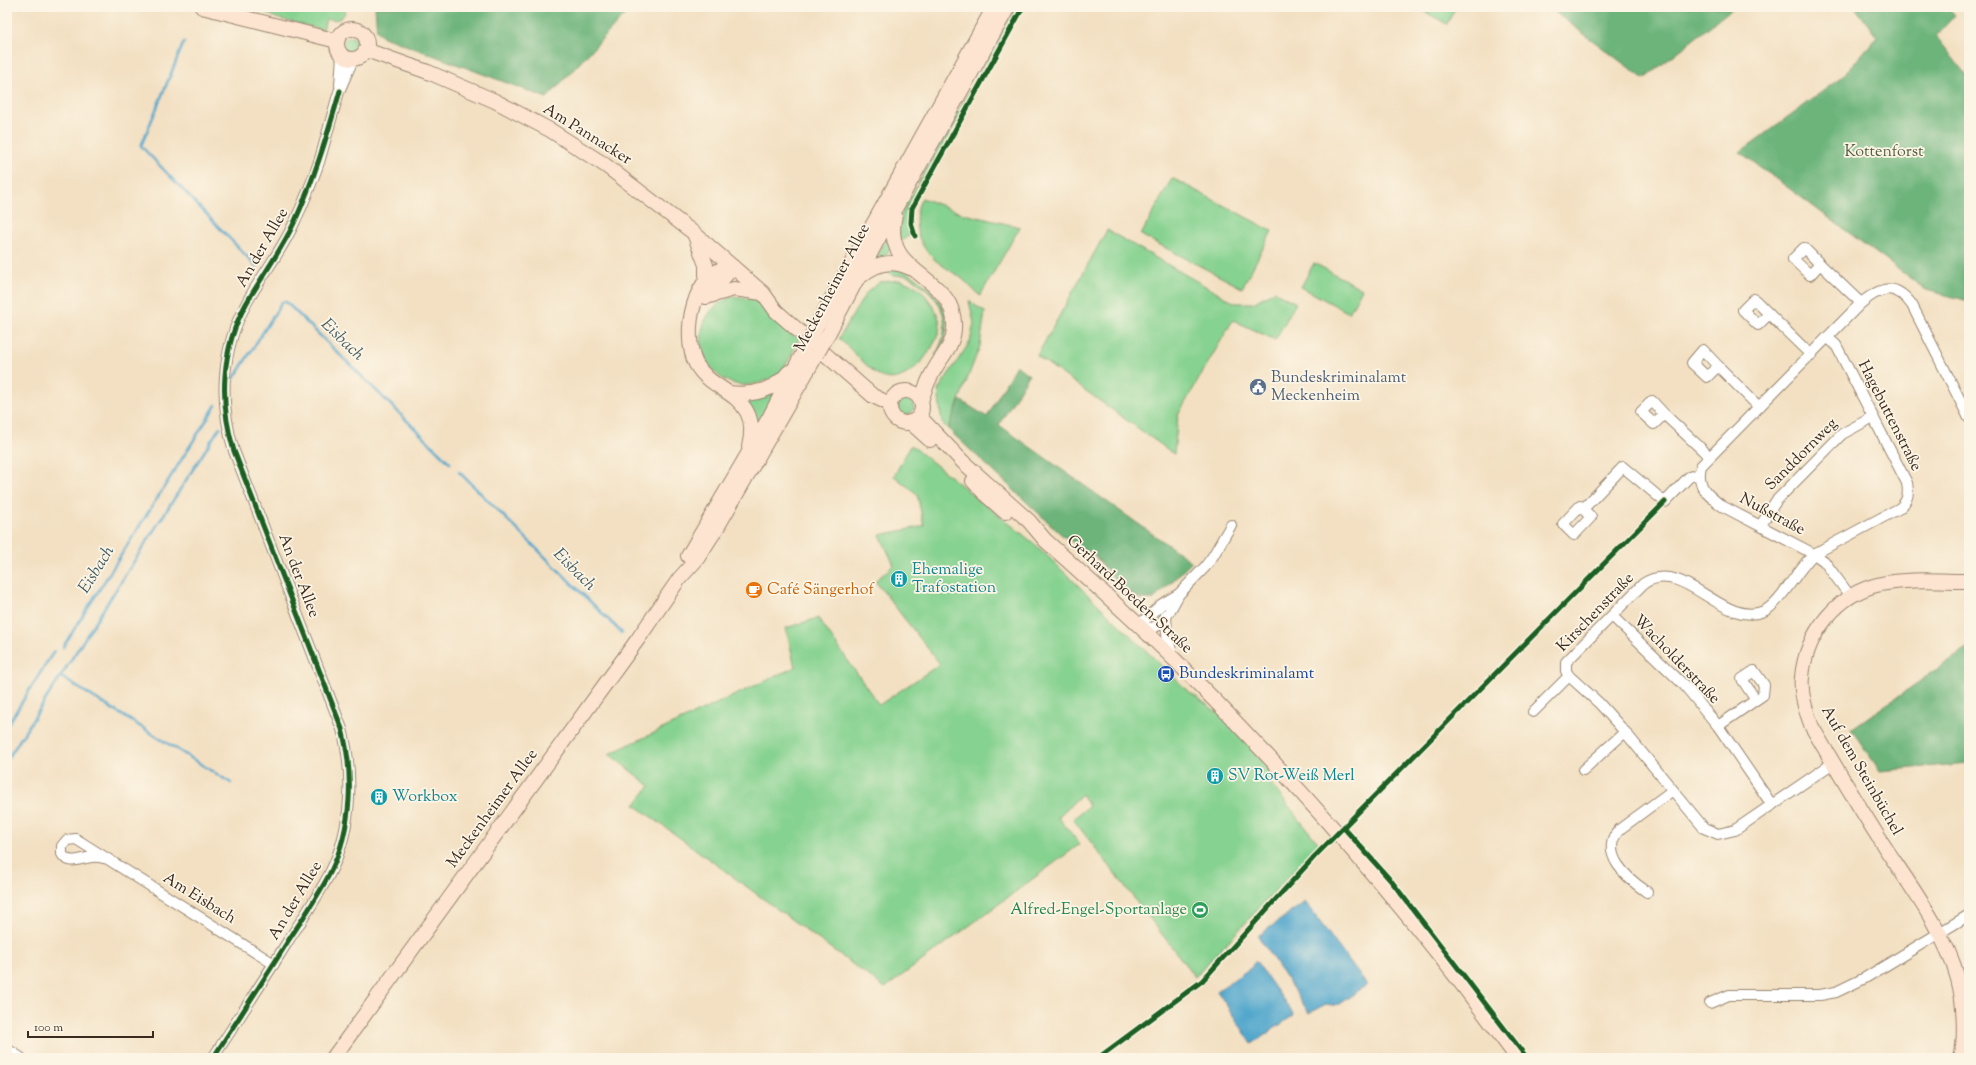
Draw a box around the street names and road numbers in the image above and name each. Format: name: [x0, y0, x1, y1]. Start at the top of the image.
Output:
street label: Am Pannacker: [538, 99, 636, 171]
street label: An der Allee: [231, 204, 295, 292]
street label: Meckenheimer Allee: [789, 220, 877, 356]
street label: Hagebuttenstraße: [1851, 357, 1927, 475]
street label: Sanddornweg: [1760, 413, 1844, 497]
street label: Nußstraße: [1735, 488, 1809, 542]
street label: Gerhard-Boeden-Straße: [1061, 530, 1197, 660]
street label: An der Allee: [271, 531, 325, 621]
street label: Kirschenstraße: [1552, 568, 1640, 658]
street label: Wacholderstraße: [1627, 610, 1725, 710]
street label: Auf dem Steinbüchel: [1815, 702, 1908, 840]
street label: Meckenheimer Allee: [442, 745, 544, 873]
street label: An der Allee: [263, 857, 329, 945]
street label: Am Eisbach: [158, 867, 241, 931]

